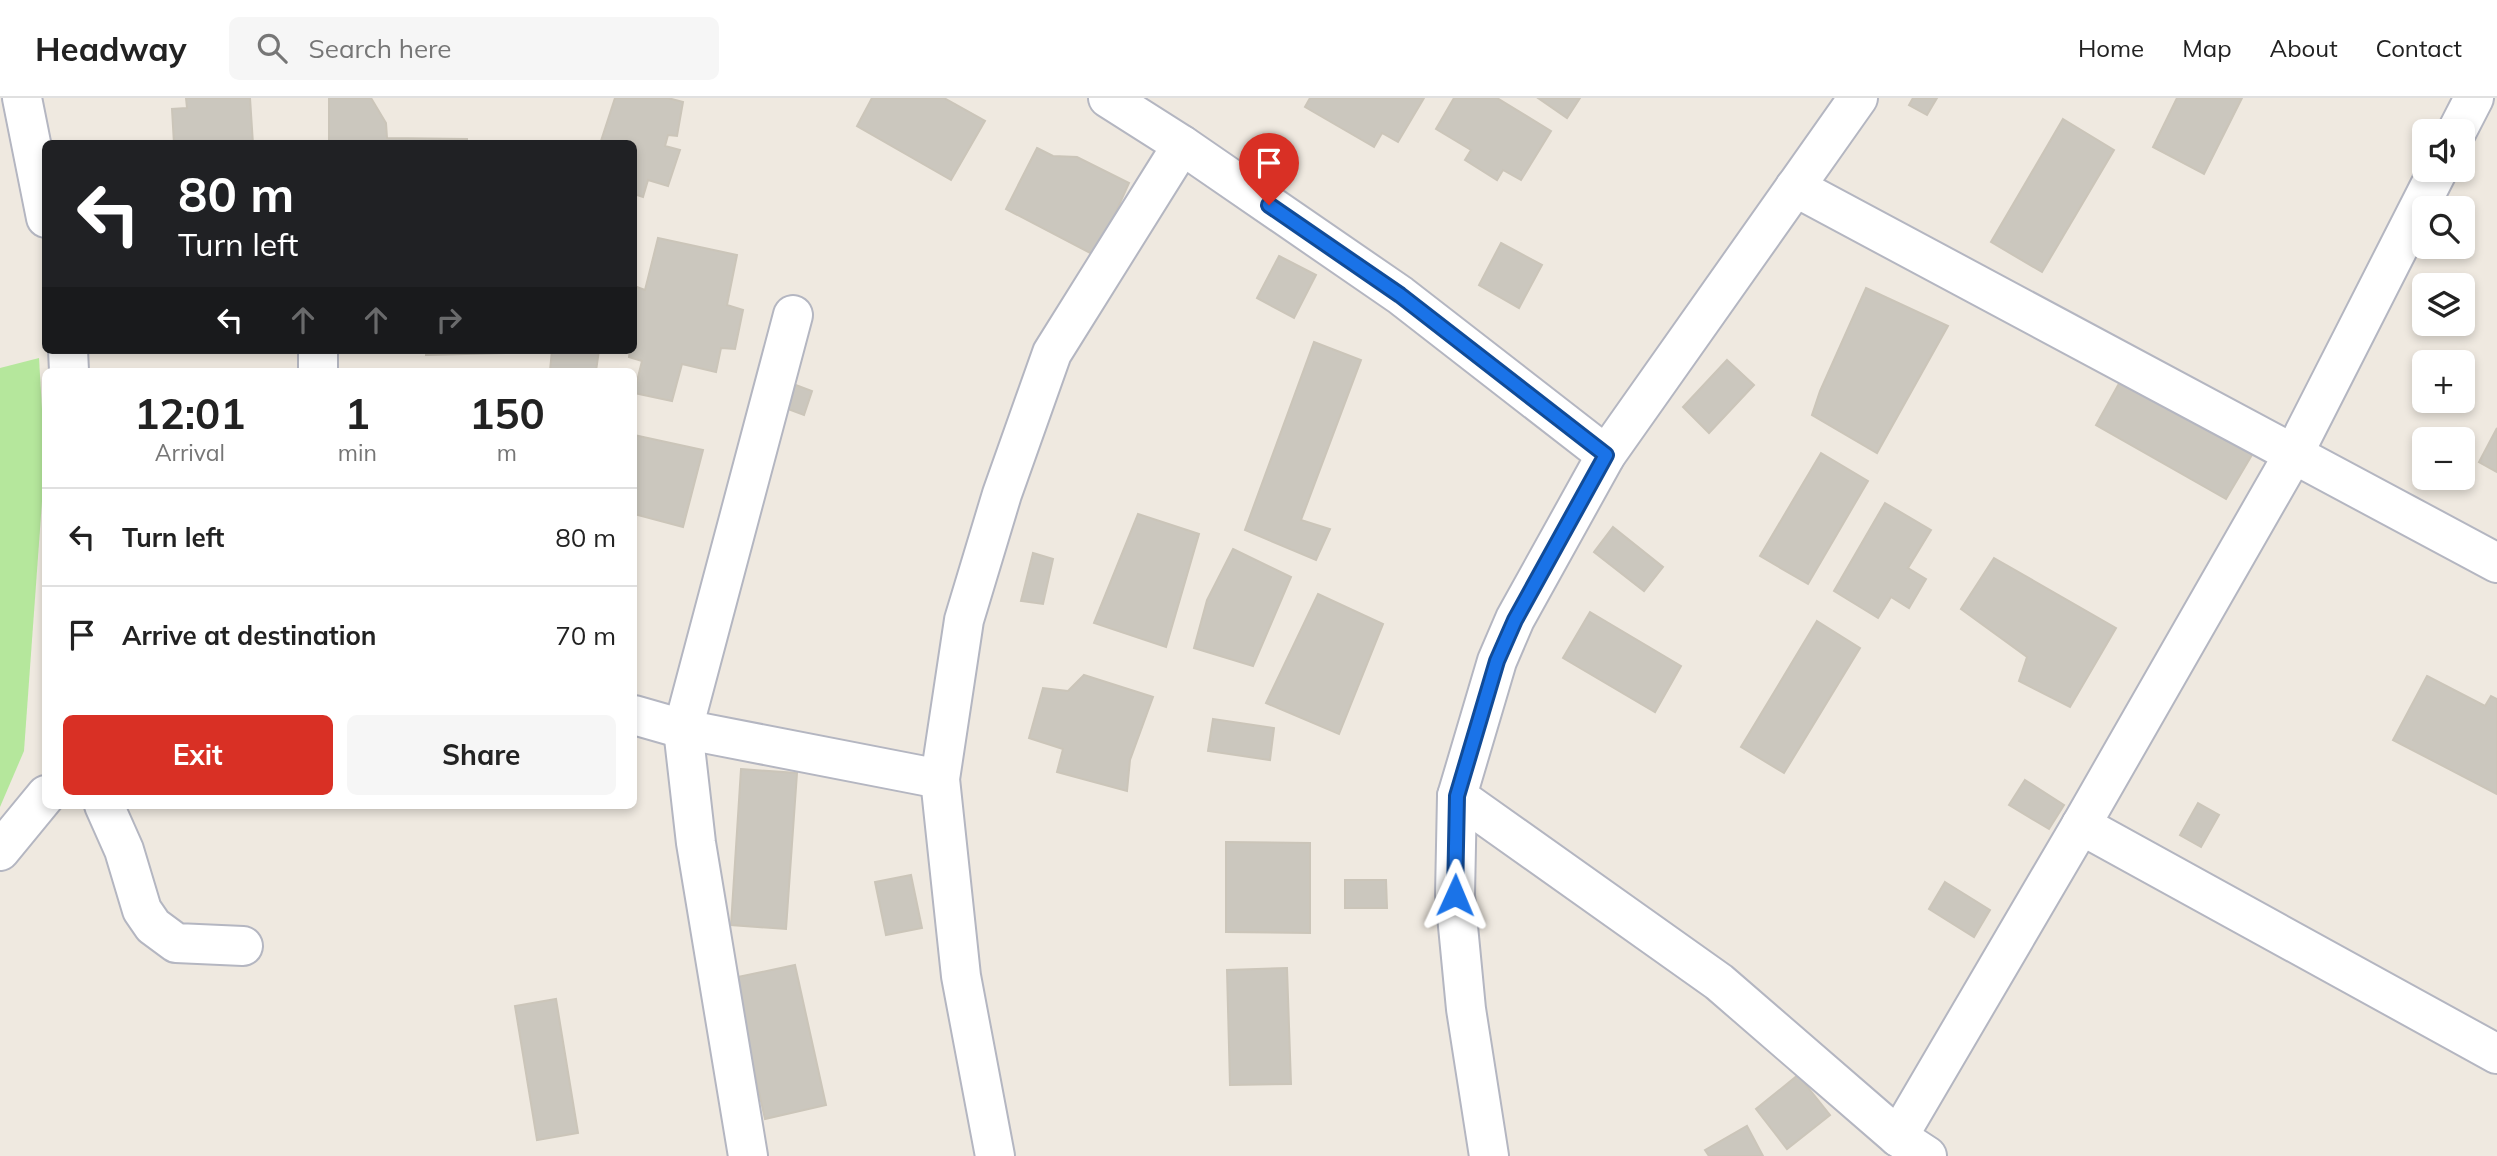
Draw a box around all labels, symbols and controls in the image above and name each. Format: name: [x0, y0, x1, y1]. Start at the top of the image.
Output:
search box: [229, 17, 719, 80]
text: Headway: [35, 28, 187, 69]
icon: search: [253, 29, 291, 67]
text: Search here: [309, 32, 451, 65]
text: Home: [2078, 33, 2144, 63]
text: Map: [2182, 33, 2232, 63]
text: About: [2270, 33, 2338, 63]
text: Contact: [2376, 33, 2462, 63]
map controls: [2412, 119, 2475, 490]
button: sound: [2412, 119, 2475, 182]
pin: [1239, 133, 1299, 205]
icon: arrive: [1250, 144, 1288, 182]
text: 80 m: [178, 163, 294, 224]
icon: left: [63, 168, 154, 259]
button: search: [2412, 196, 2475, 259]
text: Turn left: [178, 224, 298, 264]
button: layers: [2412, 273, 2475, 336]
icon: left: [211, 301, 249, 339]
icon: ahead: [284, 301, 322, 339]
icon: ahead: [357, 301, 395, 339]
icon: right: [430, 301, 468, 339]
button: +: [2412, 350, 2475, 413]
text: 12:01: [134, 387, 245, 440]
text: 1: [345, 387, 370, 440]
text: 150: [469, 387, 545, 440]
button: −: [2412, 427, 2475, 490]
text: Arrival: [155, 438, 225, 467]
text: min: [338, 438, 377, 467]
text: m: [497, 438, 517, 467]
icon: left: [63, 518, 101, 556]
text: Turn left: [122, 521, 224, 554]
text: 80 m: [555, 521, 616, 554]
icon: arrive: [63, 616, 101, 654]
text: Arrive at destination: [122, 619, 377, 652]
text: 70 m: [555, 619, 616, 652]
button: Exit: [63, 715, 333, 795]
button: Share: [347, 715, 616, 795]
position arrow: [1418, 858, 1492, 932]

